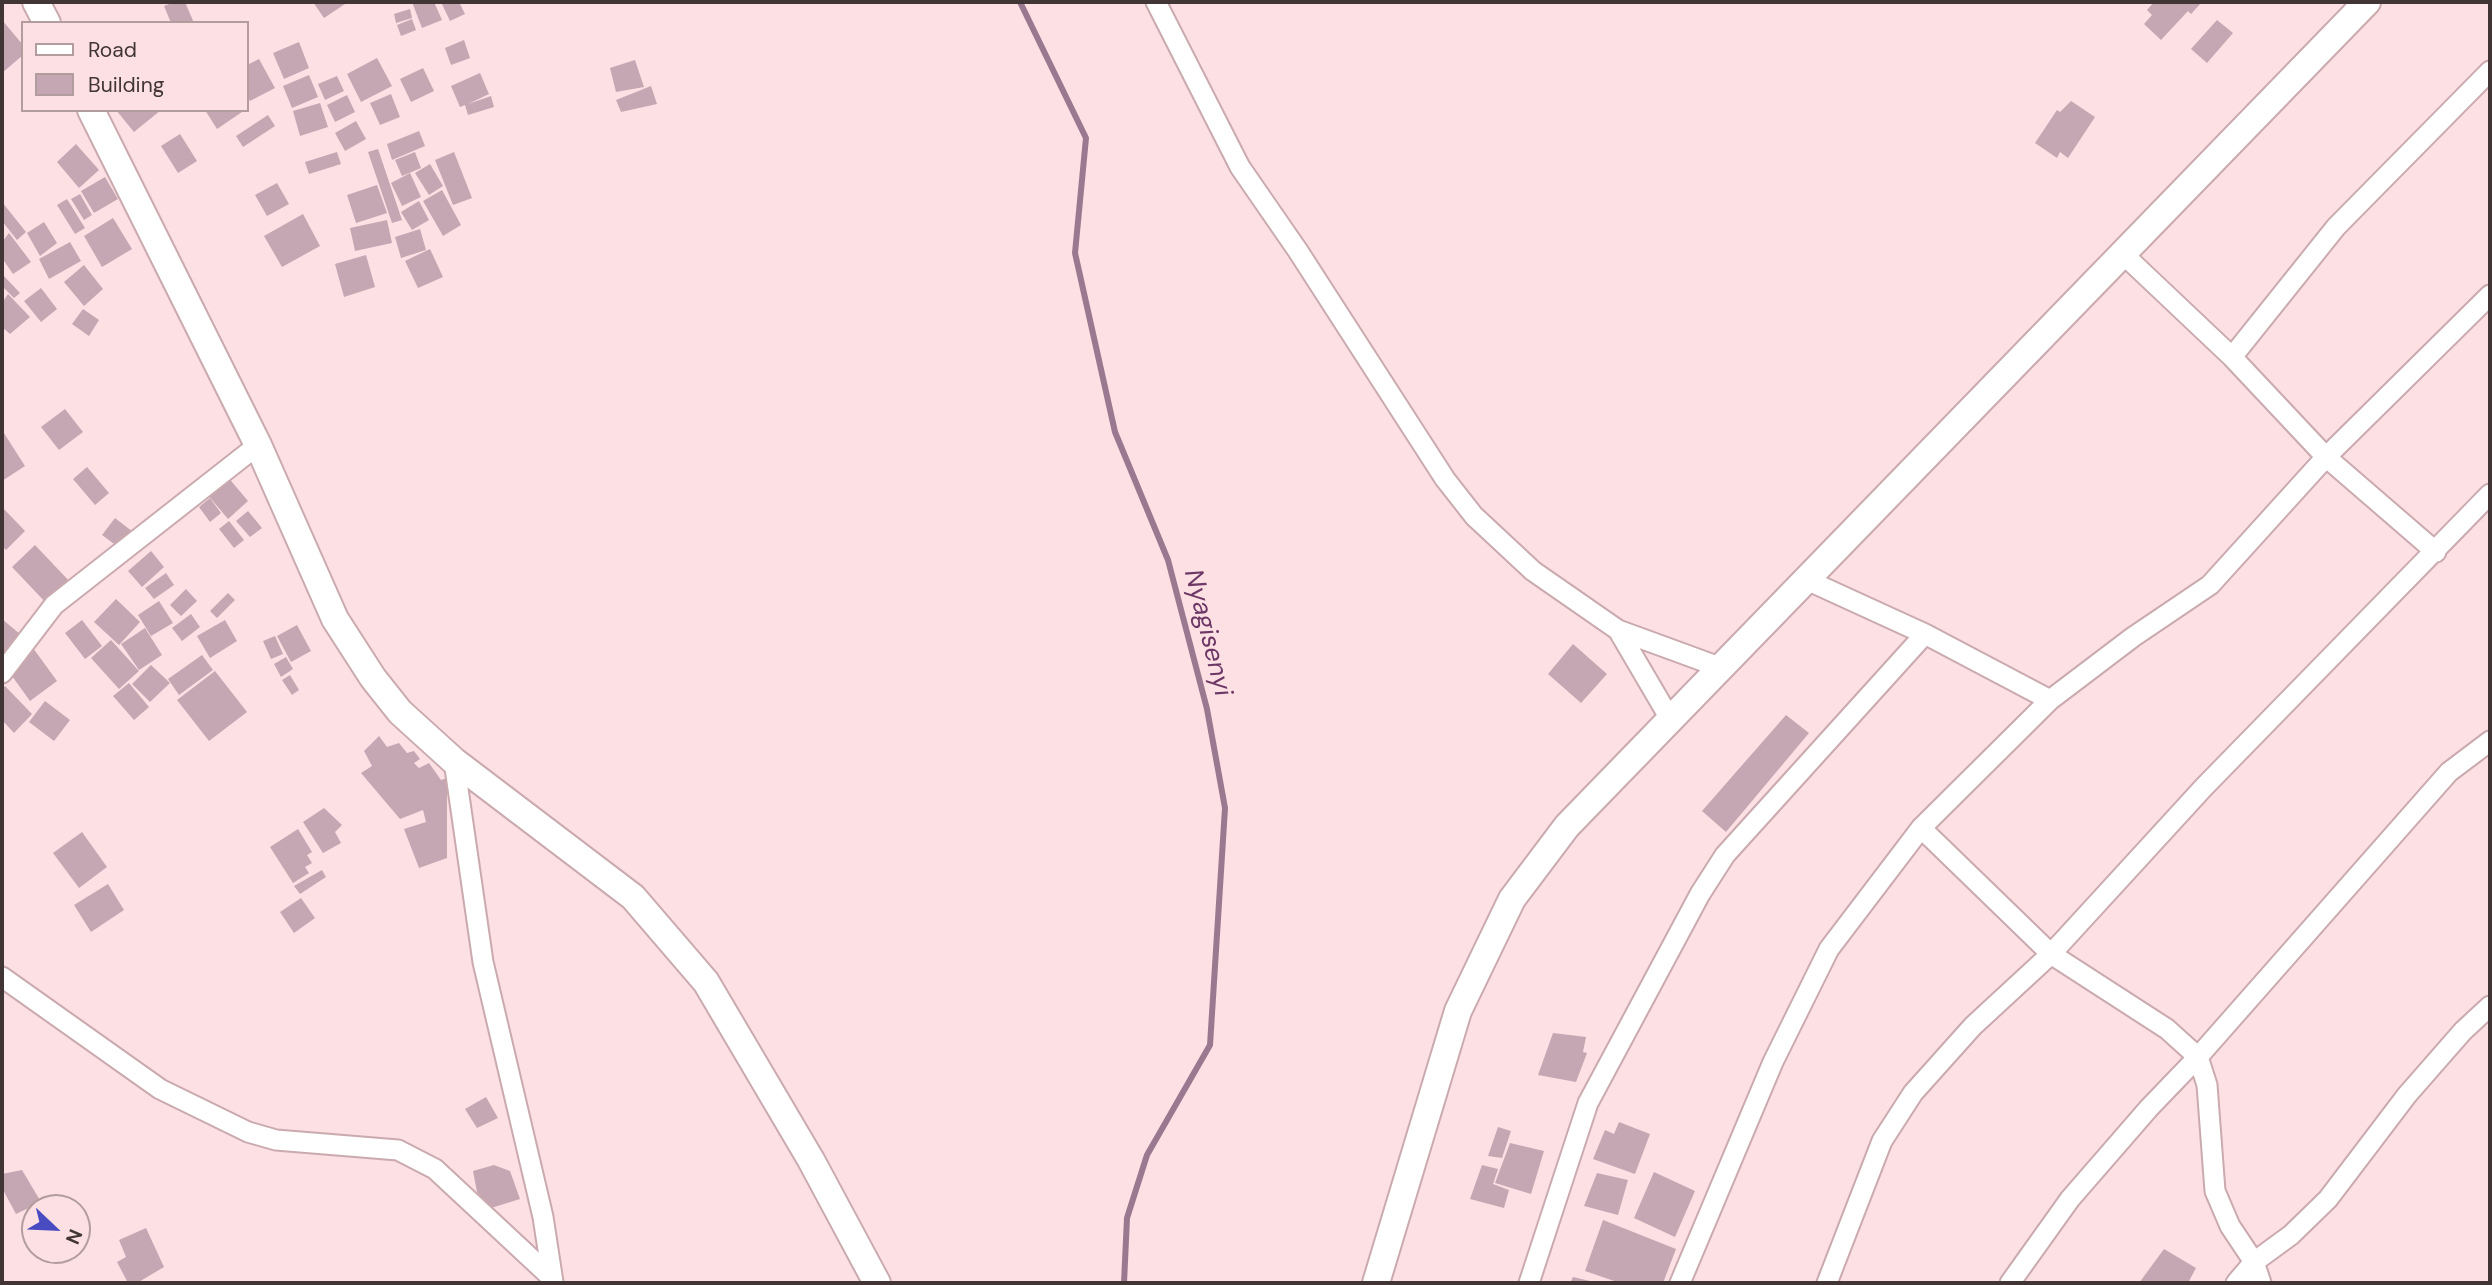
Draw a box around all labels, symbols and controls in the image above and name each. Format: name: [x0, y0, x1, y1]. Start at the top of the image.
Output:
legend: [21, 21, 248, 112]
text: Road: [88, 36, 137, 64]
text: Building: [88, 71, 164, 99]
water label: Nyagisenyi: [1176, 566, 1238, 700]
north arrow: [21, 1194, 91, 1264]
text: N: [60, 1225, 88, 1248]

